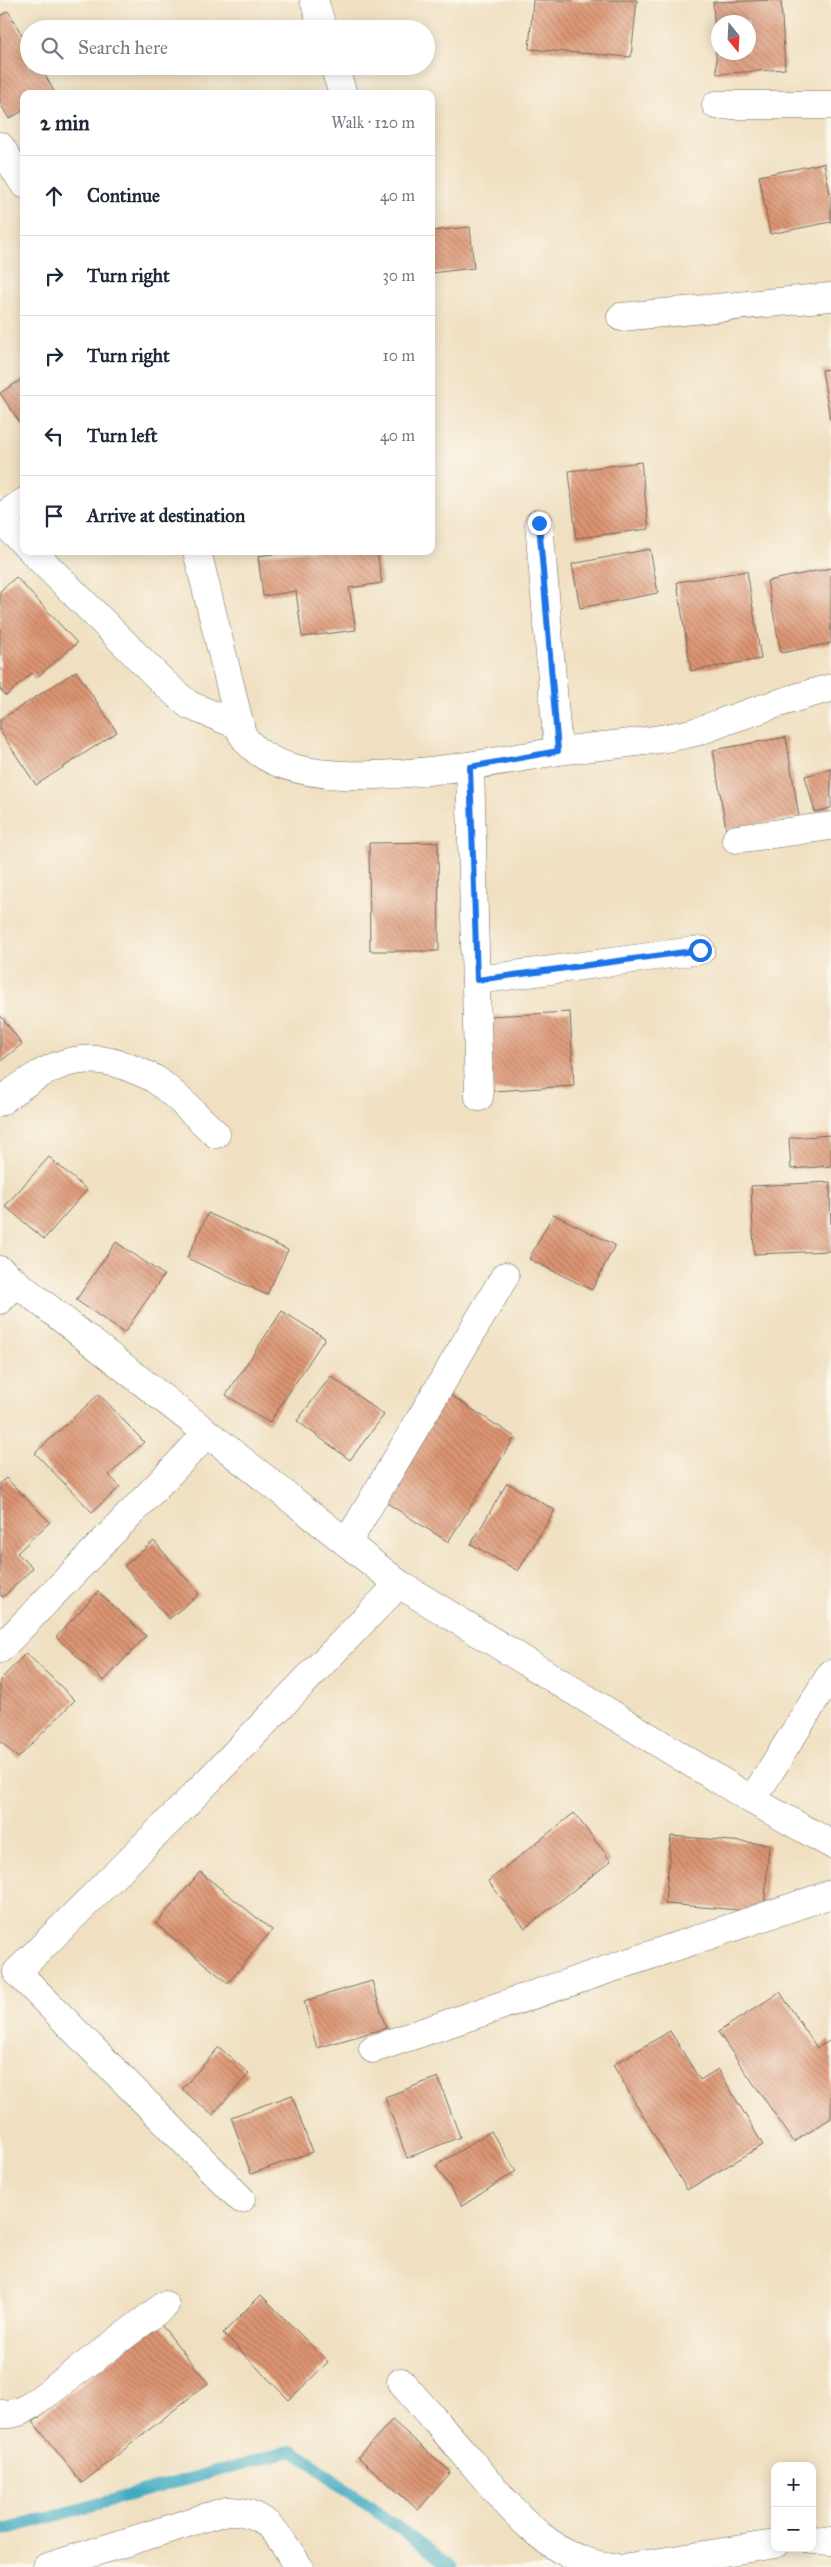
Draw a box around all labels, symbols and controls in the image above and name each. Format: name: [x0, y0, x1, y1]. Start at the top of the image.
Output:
north arrow: [711, 15, 756, 60]
search box: [20, 20, 435, 75]
icon: search: [38, 34, 66, 62]
text: Search here: [78, 36, 168, 59]
text: 2 min: [40, 110, 90, 136]
text: Walk · 120 m: [331, 113, 415, 132]
icon: ahead: [40, 182, 68, 210]
text: Continue: [87, 184, 160, 207]
text: 40 m: [380, 186, 415, 205]
icon: right: [40, 262, 68, 290]
text: Turn right: [87, 264, 170, 287]
text: 30 m: [382, 266, 415, 285]
icon: right: [40, 342, 68, 370]
text: Turn right: [87, 344, 170, 367]
text: 10 m: [383, 346, 415, 365]
icon: left: [40, 422, 68, 450]
text: Turn left: [87, 424, 157, 447]
text: 40 m: [380, 426, 415, 445]
icon: arrive: [40, 502, 68, 530]
text: Arrive at destination: [87, 504, 245, 527]
route end: [528, 512, 551, 535]
route start: [689, 939, 712, 962]
map controls: [771, 2462, 816, 2552]
button: +: [771, 2462, 816, 2507]
button: −: [771, 2507, 816, 2552]

